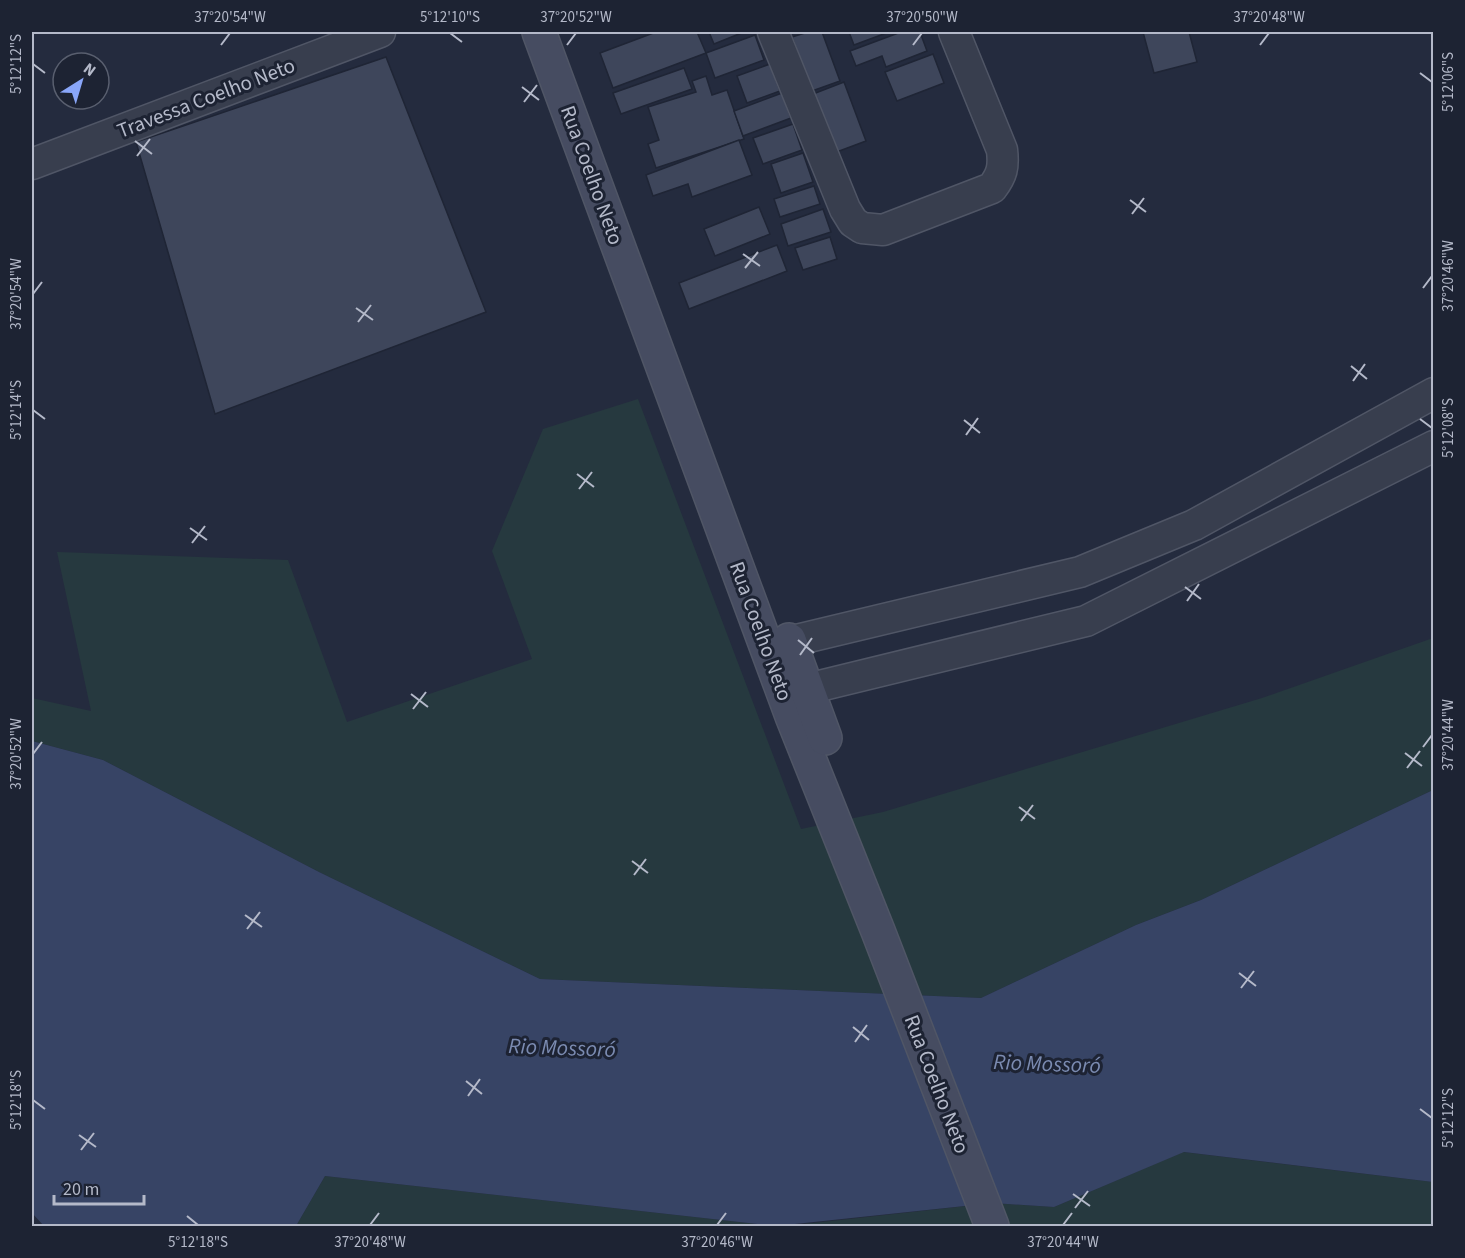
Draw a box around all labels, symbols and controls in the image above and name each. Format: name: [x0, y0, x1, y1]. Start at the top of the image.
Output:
text: 37°20'54"W: [194, 7, 266, 28]
text: 5°12'10"S: [420, 7, 480, 28]
text: 37°20'52"W: [540, 7, 612, 28]
text: 37°20'50"W: [886, 7, 958, 28]
text: 37°20'48"W: [1233, 7, 1305, 28]
text: 5°12'12"S: [6, 34, 27, 94]
street label: Travessa Coelho Neto: [113, 50, 299, 146]
north arrow: [51, 51, 111, 111]
text: 5°12'06"S: [1438, 52, 1459, 112]
text: N: [79, 58, 100, 82]
street label: Rua Coelho Neto: [553, 101, 631, 249]
text: 37°20'46"W: [1438, 240, 1459, 312]
text: 37°20'54"W: [6, 258, 27, 330]
text: 5°12'14"S: [6, 380, 27, 440]
text: 5°12'08"S: [1438, 398, 1459, 458]
street label: Rua Coelho Neto: [722, 557, 800, 705]
text: 37°20'44"W: [1438, 699, 1459, 771]
text: 37°20'52"W: [6, 718, 27, 790]
street label: Rua Coelho Neto: [897, 1010, 977, 1158]
water label: Rio Mossoró: [508, 1030, 616, 1066]
water label: Rio Mossoró: [993, 1046, 1101, 1082]
text: 5°12'18"S: [6, 1070, 27, 1130]
text: 5°12'12"S: [1438, 1088, 1459, 1148]
scale bar: [54, 1168, 144, 1206]
text: 20 m: [63, 1177, 99, 1202]
text: 5°12'18"S: [168, 1232, 228, 1253]
text: 37°20'48"W: [334, 1232, 406, 1253]
text: 37°20'46"W: [681, 1232, 753, 1253]
text: 37°20'44"W: [1027, 1232, 1099, 1253]

